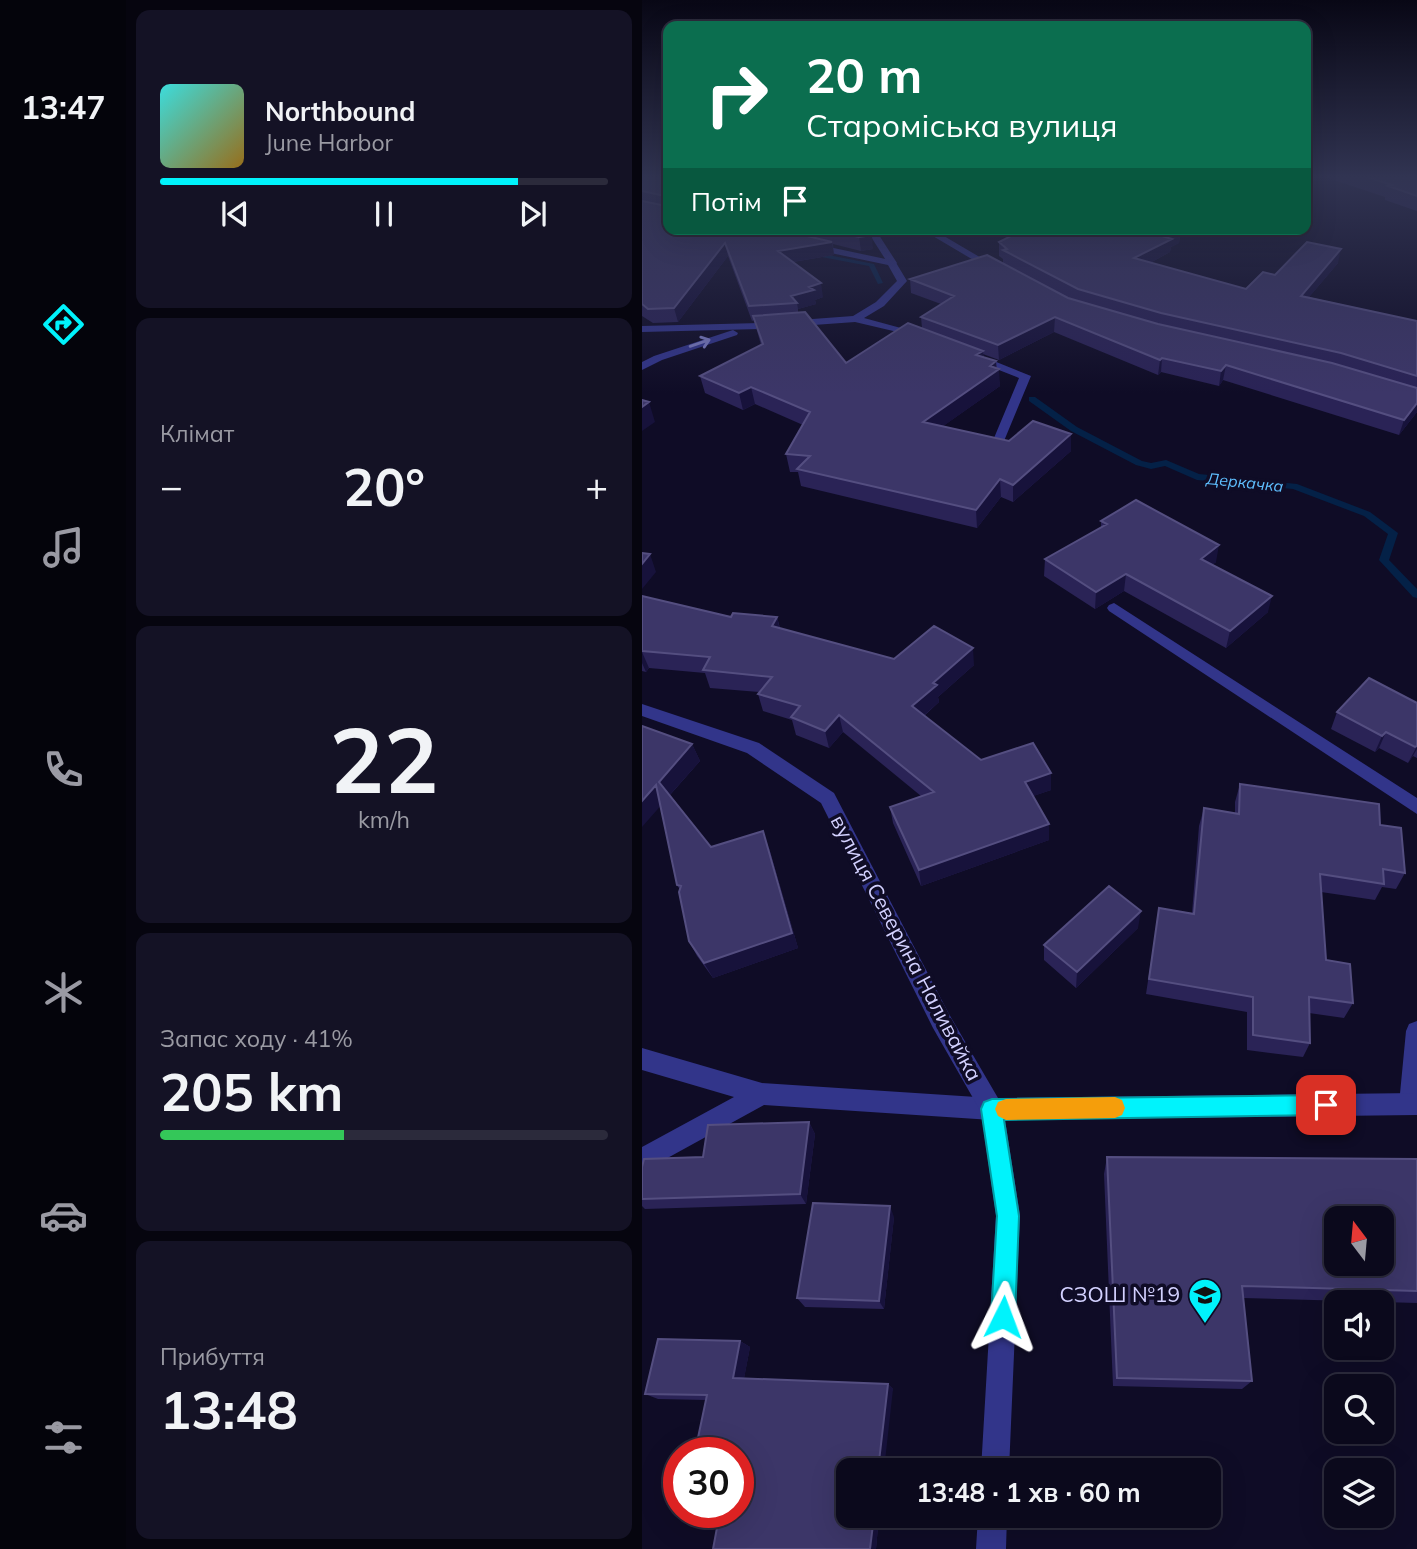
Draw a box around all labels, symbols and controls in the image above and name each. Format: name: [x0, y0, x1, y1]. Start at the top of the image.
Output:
text: 20 m: [806, 44, 922, 105]
icon: right: [691, 49, 782, 140]
text: 13:47: [21, 87, 105, 127]
text: Northbound: [265, 95, 415, 128]
text: Староміська вулиця: [806, 105, 1118, 145]
text: June Harbor: [265, 128, 393, 157]
icon: arrive: [776, 182, 814, 220]
text: Потім: [691, 185, 762, 218]
icon: previous: [216, 195, 254, 233]
icon: pause: [365, 195, 403, 233]
icon: next: [514, 195, 552, 233]
icon: directions: [39, 300, 88, 349]
one-way arrow: [688, 336, 710, 349]
text: Клімат: [160, 419, 234, 448]
text: 20°: [343, 454, 425, 519]
text: −: [160, 462, 183, 510]
text: +: [585, 462, 608, 510]
water label: Деркачка: [1205, 468, 1285, 496]
icon: music: [39, 523, 88, 572]
text: 22: [329, 702, 439, 816]
icon: phone: [39, 745, 88, 794]
text: km/h: [358, 805, 410, 834]
street label: вулиця Северина Наливайка: [826, 810, 988, 1085]
icon: climate: [39, 968, 88, 1017]
text: Запас ходу · 41%: [160, 1024, 353, 1053]
text: 205 km: [160, 1059, 343, 1124]
pin: [1296, 1075, 1356, 1135]
icon: arrive: [1307, 1086, 1345, 1124]
icon: car: [39, 1191, 88, 1240]
north arrow: [1324, 1206, 1394, 1276]
map controls: [1324, 1206, 1394, 1528]
school or university icon: СЗОШ №19: [1186, 1276, 1224, 1325]
position arrow: [966, 1280, 1040, 1354]
place label: СЗОШ №19: [1060, 1281, 1180, 1307]
button: sound: [1324, 1290, 1394, 1360]
text: Прибуття: [160, 1342, 265, 1371]
button: search: [1324, 1374, 1394, 1444]
text: 13:48: [160, 1377, 298, 1442]
icon: filters: [39, 1413, 88, 1462]
speed limit sign: 30: [663, 1437, 754, 1528]
button: layers: [1324, 1458, 1394, 1528]
text: 13:48 · 1 хв · 60 m: [916, 1476, 1141, 1509]

